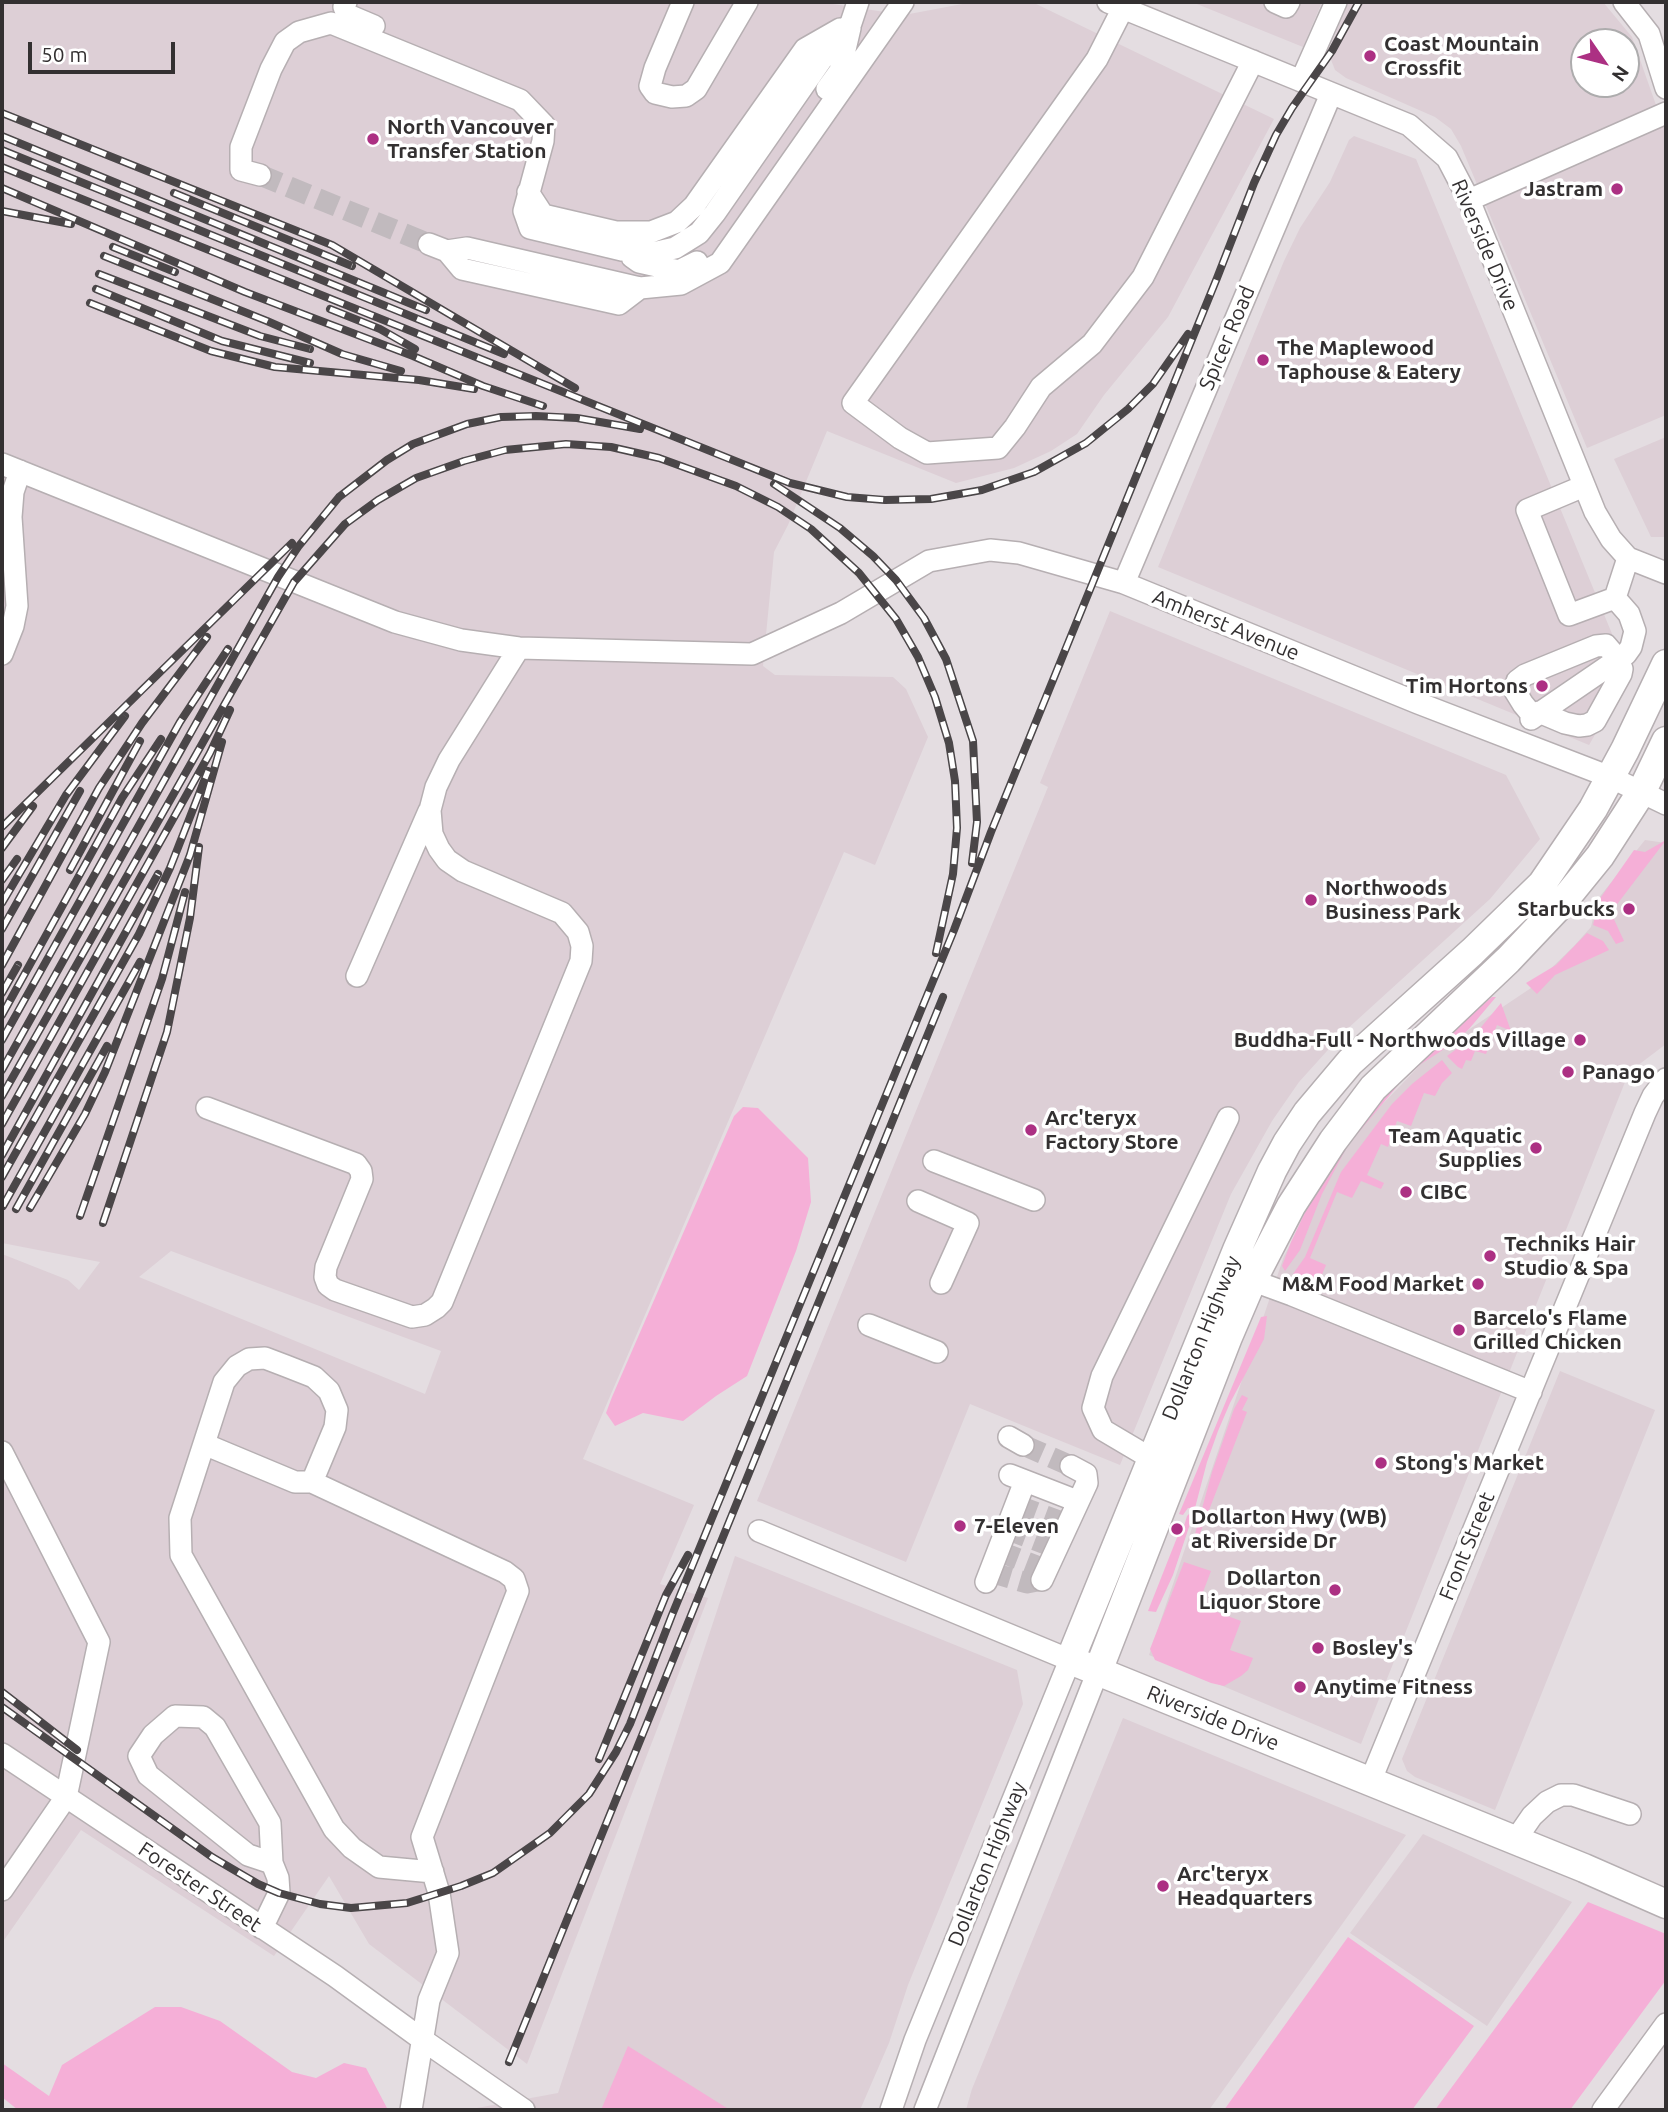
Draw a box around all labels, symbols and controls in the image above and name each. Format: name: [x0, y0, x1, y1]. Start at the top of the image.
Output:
scale bar: [32, 28, 178, 72]
north arrow: [1570, 28, 1640, 98]
place label: Coast Mountain Crossfit: [1384, 31, 1539, 81]
text: 50 m: [41, 42, 88, 66]
marker: Coast Mountain Crossfit: [1362, 48, 1378, 64]
text: N: [1607, 62, 1634, 86]
place label: North Vancouver Transfer Station: [387, 114, 554, 164]
marker: North Vancouver Transfer Station: [365, 131, 381, 147]
street label: Riverside Drive: [1446, 175, 1524, 315]
place label: Jastram: [1524, 176, 1603, 202]
marker: Jastram: [1609, 181, 1625, 197]
street label: Spicer Road: [1194, 282, 1260, 394]
place label: The Maplewood Taphouse & Eatery: [1277, 335, 1461, 385]
marker: The Maplewood Taphouse & Eatery: [1255, 352, 1271, 368]
street label: Amherst Avenue: [1149, 584, 1303, 666]
place label: Tim Hortons: [1406, 673, 1528, 699]
marker: Tim Hortons: [1534, 678, 1550, 694]
place label: Northwoods Business Park: [1325, 875, 1461, 925]
marker: Northwoods Business Park: [1303, 892, 1319, 908]
place label: Starbucks: [1517, 896, 1615, 922]
marker: Starbucks: [1621, 901, 1637, 917]
place label: Buddha-Full - Northwoods Village: [1234, 1027, 1566, 1053]
marker: Buddha-Full - Northwoods Village: [1572, 1032, 1588, 1048]
place label: Panago: [1582, 1059, 1655, 1085]
marker: Panago: [1560, 1064, 1576, 1080]
place label: Arc'teryx Factory Store: [1045, 1105, 1179, 1155]
marker: Arc'teryx Factory Store: [1023, 1122, 1039, 1138]
place label: Team Aquatic Supplies: [1388, 1123, 1522, 1173]
marker: Team Aquatic Supplies: [1528, 1140, 1544, 1156]
place label: CIBC: [1420, 1179, 1467, 1205]
marker: CIBC: [1398, 1184, 1414, 1200]
place label: Techniks Hair Studio & Spa: [1504, 1231, 1636, 1281]
marker: Techniks Hair Studio & Spa: [1482, 1248, 1498, 1264]
street label: Dollarton Highway: [1157, 1252, 1245, 1424]
place label: M&M Food Market: [1282, 1271, 1464, 1297]
marker: M&M Food Market: [1470, 1276, 1486, 1292]
place label: Barcelo's Flame Grilled Chicken: [1473, 1305, 1627, 1355]
marker: Barcelo's Flame Grilled Chicken: [1451, 1322, 1467, 1338]
place label: Stong's Market: [1395, 1450, 1544, 1476]
marker: Stong's Market: [1373, 1455, 1389, 1471]
street label: Front Street: [1434, 1488, 1500, 1604]
place label: Dollarton Hwy (WB) at Riverside Dr: [1191, 1504, 1387, 1554]
place label: 7-Eleven: [974, 1513, 1059, 1539]
marker: 7-Eleven: [952, 1518, 968, 1534]
marker: Dollarton Hwy (WB) at Riverside Dr: [1169, 1521, 1185, 1537]
place label: Dollarton Liquor Store: [1199, 1565, 1321, 1615]
marker: Dollarton Liquor Store: [1327, 1582, 1343, 1598]
place label: Bosley's: [1332, 1635, 1413, 1661]
marker: Bosley's: [1310, 1640, 1326, 1656]
place label: Anytime Fitness: [1314, 1674, 1473, 1700]
marker: Anytime Fitness: [1292, 1679, 1308, 1695]
street label: Riverside Drive: [1143, 1680, 1283, 1756]
street label: Dollarton Highway: [943, 1778, 1031, 1950]
street label: Forester Street: [134, 1837, 266, 1937]
place label: Arc'teryx Headquarters: [1177, 1861, 1313, 1911]
marker: Arc'teryx Headquarters: [1155, 1878, 1171, 1894]

